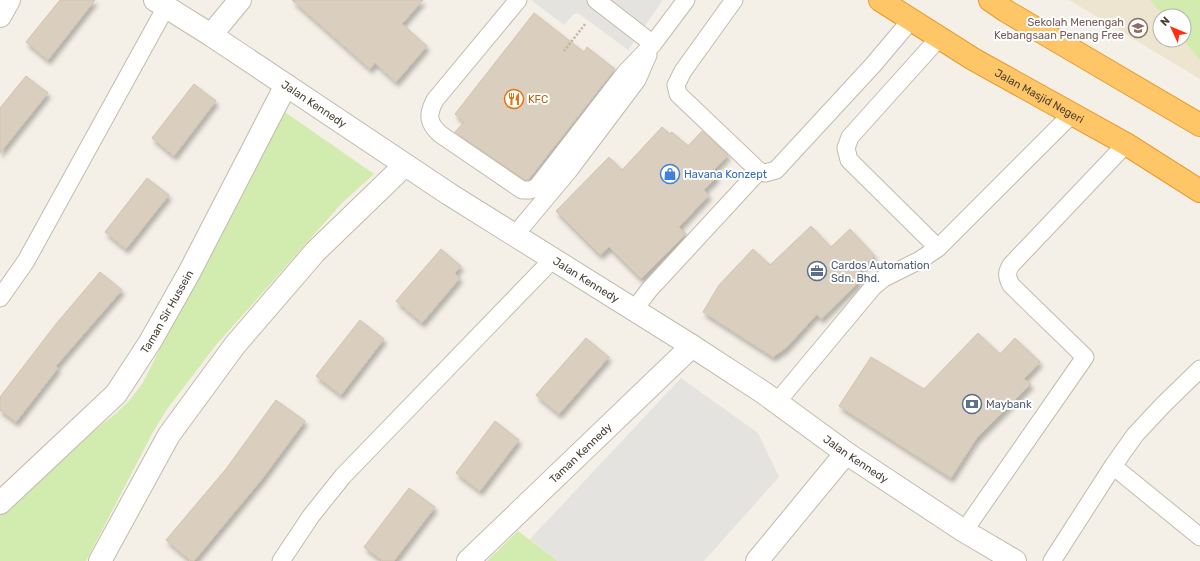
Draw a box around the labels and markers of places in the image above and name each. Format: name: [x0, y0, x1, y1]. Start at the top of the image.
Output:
place label: Sekolah Menengah Kebangsaan Penang Free: [994, 16, 1124, 42]
school or university icon: Sekolah Menengah Kebangsaan Penang Free: [1127, 17, 1149, 39]
restaurant icon: KFC: [503, 88, 525, 110]
place label: KFC: [528, 93, 548, 106]
shop icon: Havana Konzept: [659, 163, 681, 185]
place label: Havana Konzept: [684, 168, 768, 181]
place label: Cardos Automation Sdn. Bhd.: [831, 259, 930, 285]
office icon: Cardos Automation Sdn. Bhd.: [806, 260, 828, 282]
bank icon: Maybank: [961, 393, 983, 415]
place label: Maybank: [986, 398, 1032, 411]

